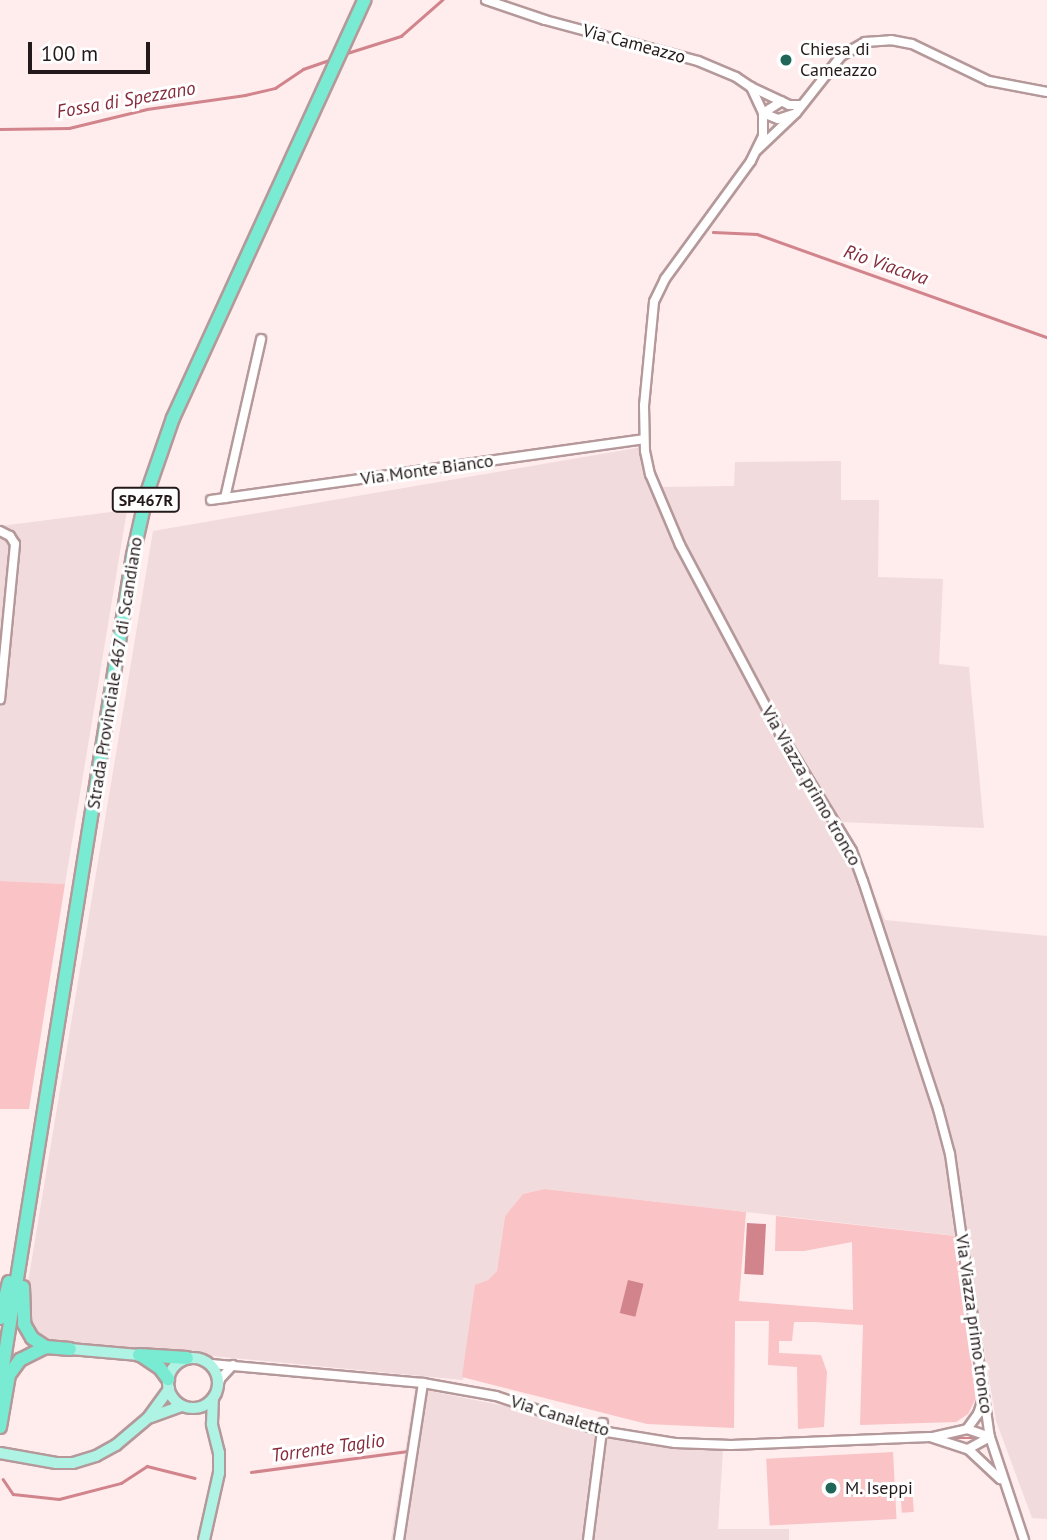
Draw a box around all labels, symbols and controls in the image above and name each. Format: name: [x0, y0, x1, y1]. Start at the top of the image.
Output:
street label: Via Cameazzo: [580, 20, 688, 68]
scale bar: [32, 28, 154, 72]
place label: Chiesa di Cameazzo: [800, 39, 877, 82]
text: 100 m: [41, 40, 98, 67]
marker: Chiesa di Cameazzo: [778, 52, 794, 68]
water label: Fossa di Spezzano: [55, 77, 197, 123]
water label: Rio Viacava: [840, 240, 932, 290]
street label: Via Monte Bianco: [359, 450, 495, 490]
road number: SP467R: [111, 488, 181, 512]
street label: Strada Provinciale 467 di Scandiano: [83, 535, 147, 811]
street label: Via Viazza primo tronco: [756, 702, 866, 870]
street label: Via Viazza primo tronco: [951, 1233, 997, 1415]
street label: Via Canaletto: [508, 1391, 612, 1441]
water label: Torrente Taglio: [270, 1429, 386, 1467]
place label: M. Iseppi: [845, 1477, 914, 1499]
marker: M. Iseppi: [823, 1480, 839, 1496]

